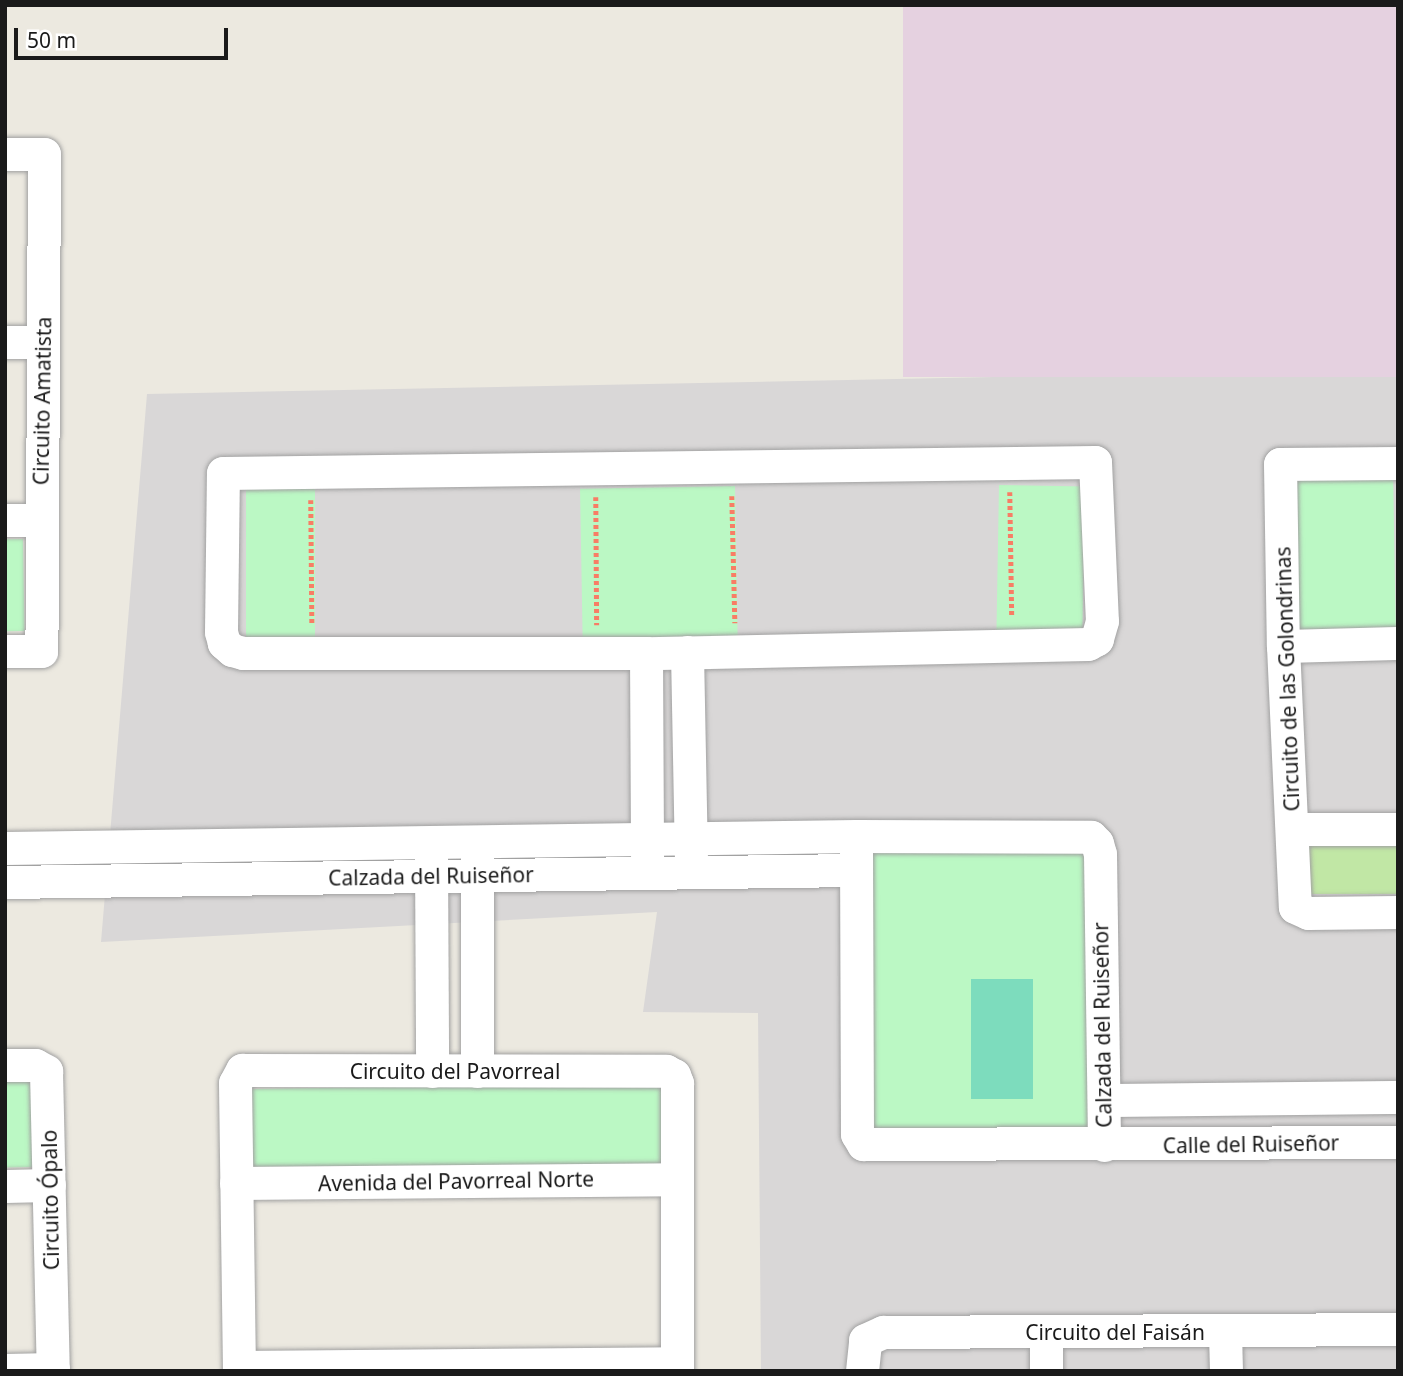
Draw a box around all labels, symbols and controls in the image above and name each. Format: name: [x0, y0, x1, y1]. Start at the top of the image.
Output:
scale bar: [18, 14, 231, 58]
text: 50 m: [27, 26, 76, 54]
street label: Circuito Amatista: [28, 317, 56, 485]
street label: Circuito de las Golondrinas: [1270, 546, 1304, 812]
street label: Calzada del Ruiseñor: [328, 862, 534, 890]
street label: Calzada del Ruiseñor: [1088, 922, 1116, 1128]
street label: Circuito del Pavorreal: [350, 1058, 560, 1084]
street label: Circuito Ópalo: [36, 1130, 64, 1270]
street label: Calle del Ruiseñor: [1163, 1130, 1339, 1158]
street label: Avenida del Pavorreal Norte: [318, 1166, 594, 1196]
street label: Circuito del Faisán: [1025, 1319, 1205, 1345]

